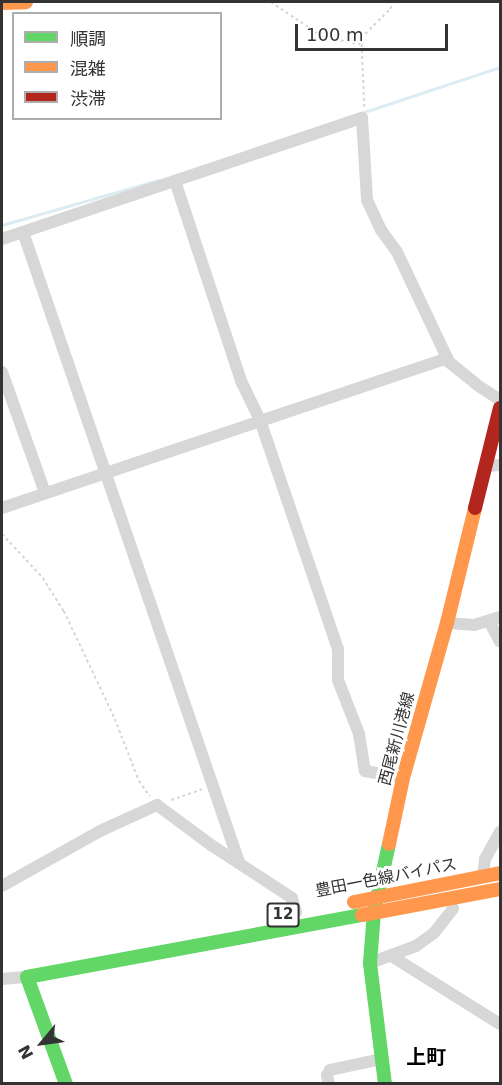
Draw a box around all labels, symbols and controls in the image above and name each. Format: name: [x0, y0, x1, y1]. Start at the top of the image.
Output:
legend: [12, 12, 222, 120]
scale bar: [298, 12, 451, 50]
text: 100 m: [306, 24, 364, 45]
text: 順調: [70, 28, 106, 49]
text: 混雑: [70, 58, 106, 79]
text: 渋滞: [70, 88, 106, 109]
street label: 西尾新川港線: [375, 690, 419, 788]
street label: 豊田一色線バイパス: [313, 855, 459, 901]
road number: 12: [266, 903, 300, 927]
north arrow: [12, 1013, 72, 1073]
text: N: [14, 1042, 37, 1062]
district label: 上町: [406, 1045, 446, 1069]

